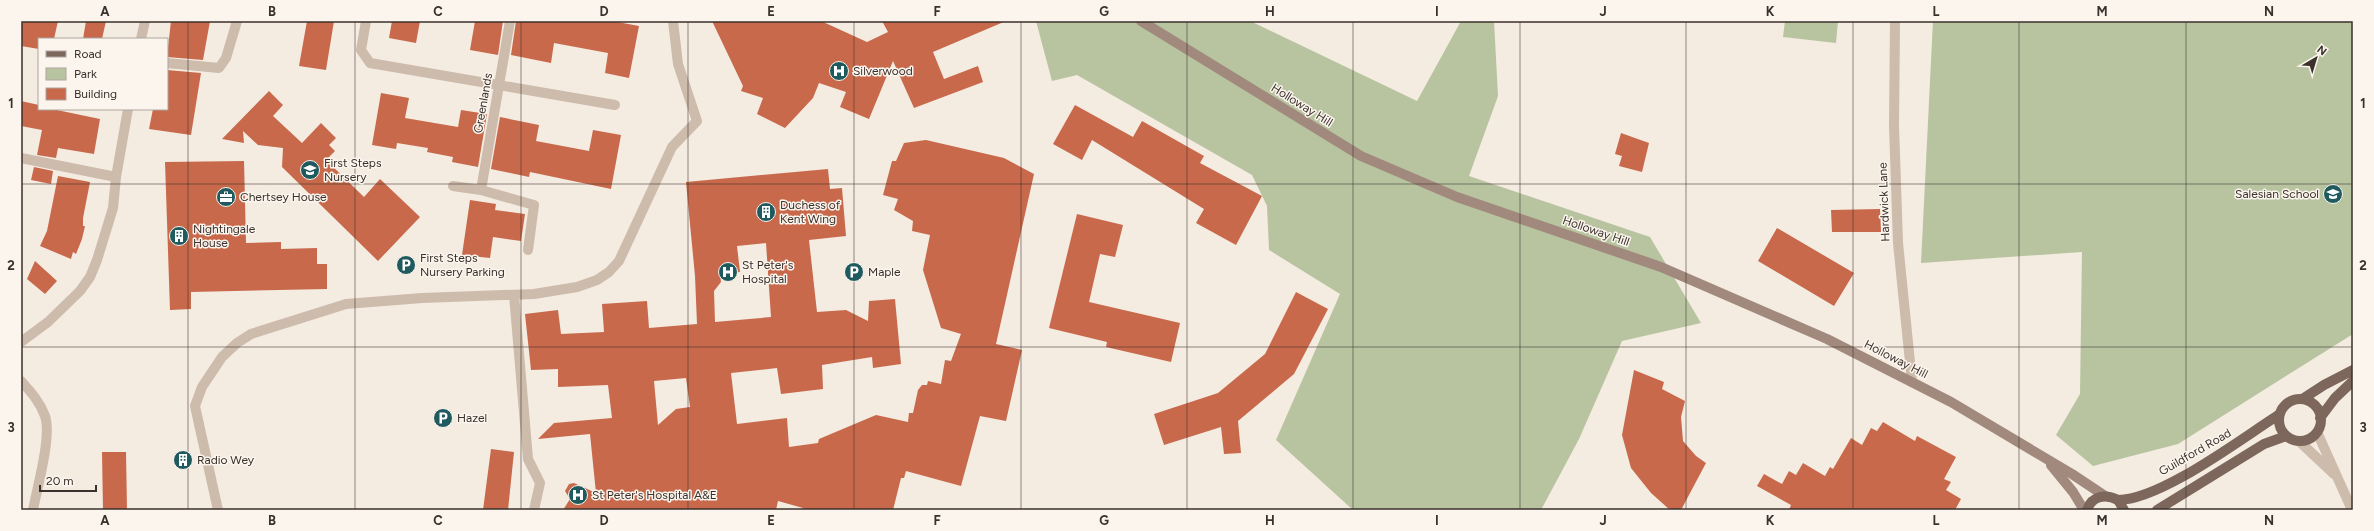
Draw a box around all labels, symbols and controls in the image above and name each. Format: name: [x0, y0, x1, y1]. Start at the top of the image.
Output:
text: A: [100, 4, 110, 19]
text: B: [268, 4, 276, 19]
text: C: [433, 4, 443, 19]
text: D: [599, 4, 609, 19]
text: E: [767, 4, 775, 19]
text: F: [933, 4, 941, 19]
text: G: [1099, 4, 1109, 19]
text: H: [1265, 4, 1275, 19]
text: I: [1435, 4, 1439, 19]
text: J: [1599, 4, 1607, 19]
text: K: [1766, 4, 1775, 19]
text: L: [1933, 4, 1940, 19]
text: M: [2096, 4, 2108, 19]
text: N: [2264, 4, 2274, 19]
legend: [38, 38, 168, 110]
north arrow: [2296, 38, 2336, 78]
text: N: [2314, 43, 2329, 58]
text: Road: [74, 47, 102, 61]
hospital icon: Silverwood: [828, 60, 850, 82]
place label: Silverwood: [853, 64, 913, 78]
text: Park: [74, 67, 97, 81]
street label: Greenlands: [471, 71, 495, 134]
street label: Holloway Hill: [1269, 81, 1335, 129]
text: Building: [74, 87, 117, 101]
text: 1: [8, 96, 14, 111]
text: 1: [2360, 96, 2366, 111]
place label: First Steps Nursery: [324, 156, 382, 184]
school or university icon: First Steps Nursery: [299, 159, 321, 181]
street label: Hardwick Lane: [1876, 162, 1892, 242]
school or university icon: Salesian School: [2322, 183, 2344, 205]
office icon: Chertsey House: [215, 186, 237, 208]
place label: Salesian School: [2235, 187, 2319, 201]
place label: Chertsey House: [240, 190, 327, 204]
place label: Duchess of Kent Wing: [780, 198, 841, 226]
building icon: Duchess of Kent Wing: [755, 201, 777, 223]
street label: Holloway Hill: [1561, 213, 1631, 249]
place label: Nightingale House: [193, 222, 256, 250]
building icon: Nightingale House: [168, 225, 190, 247]
place label: First Steps Nursery Parking: [420, 251, 505, 279]
parking icon: First Steps Nursery Parking: [395, 254, 417, 276]
text: 2: [7, 258, 15, 273]
place label: St Peter's Hospital: [742, 258, 794, 286]
text: 2: [2359, 258, 2367, 273]
hospital icon: St Peter's Hospital: [717, 261, 739, 283]
parking icon: Maple: [843, 261, 865, 283]
place label: Maple: [868, 265, 901, 279]
street label: Holloway Hill: [1862, 337, 1930, 381]
parking icon: Hazel: [432, 407, 454, 429]
place label: Hazel: [457, 411, 487, 425]
text: 3: [7, 420, 15, 435]
text: 3: [2359, 420, 2367, 435]
street label: Guildford Road: [2156, 426, 2234, 478]
building icon: Radio Wey: [172, 449, 194, 471]
place label: Radio Wey: [197, 453, 255, 467]
scale bar: [40, 467, 96, 493]
text: 20 m: [46, 474, 74, 488]
hospital icon: St Peter's Hospital A&E: [567, 484, 589, 506]
place label: St Peter's Hospital A&E: [592, 488, 717, 502]
text: A: [100, 513, 110, 528]
text: B: [268, 513, 276, 528]
text: C: [433, 513, 443, 528]
text: D: [599, 513, 609, 528]
text: E: [767, 513, 775, 528]
text: F: [933, 513, 941, 528]
text: G: [1099, 513, 1109, 528]
text: H: [1265, 513, 1275, 528]
text: I: [1435, 513, 1439, 528]
text: J: [1599, 513, 1607, 528]
text: K: [1766, 513, 1775, 528]
text: L: [1933, 513, 1940, 528]
text: M: [2096, 513, 2108, 528]
text: N: [2264, 513, 2274, 528]

